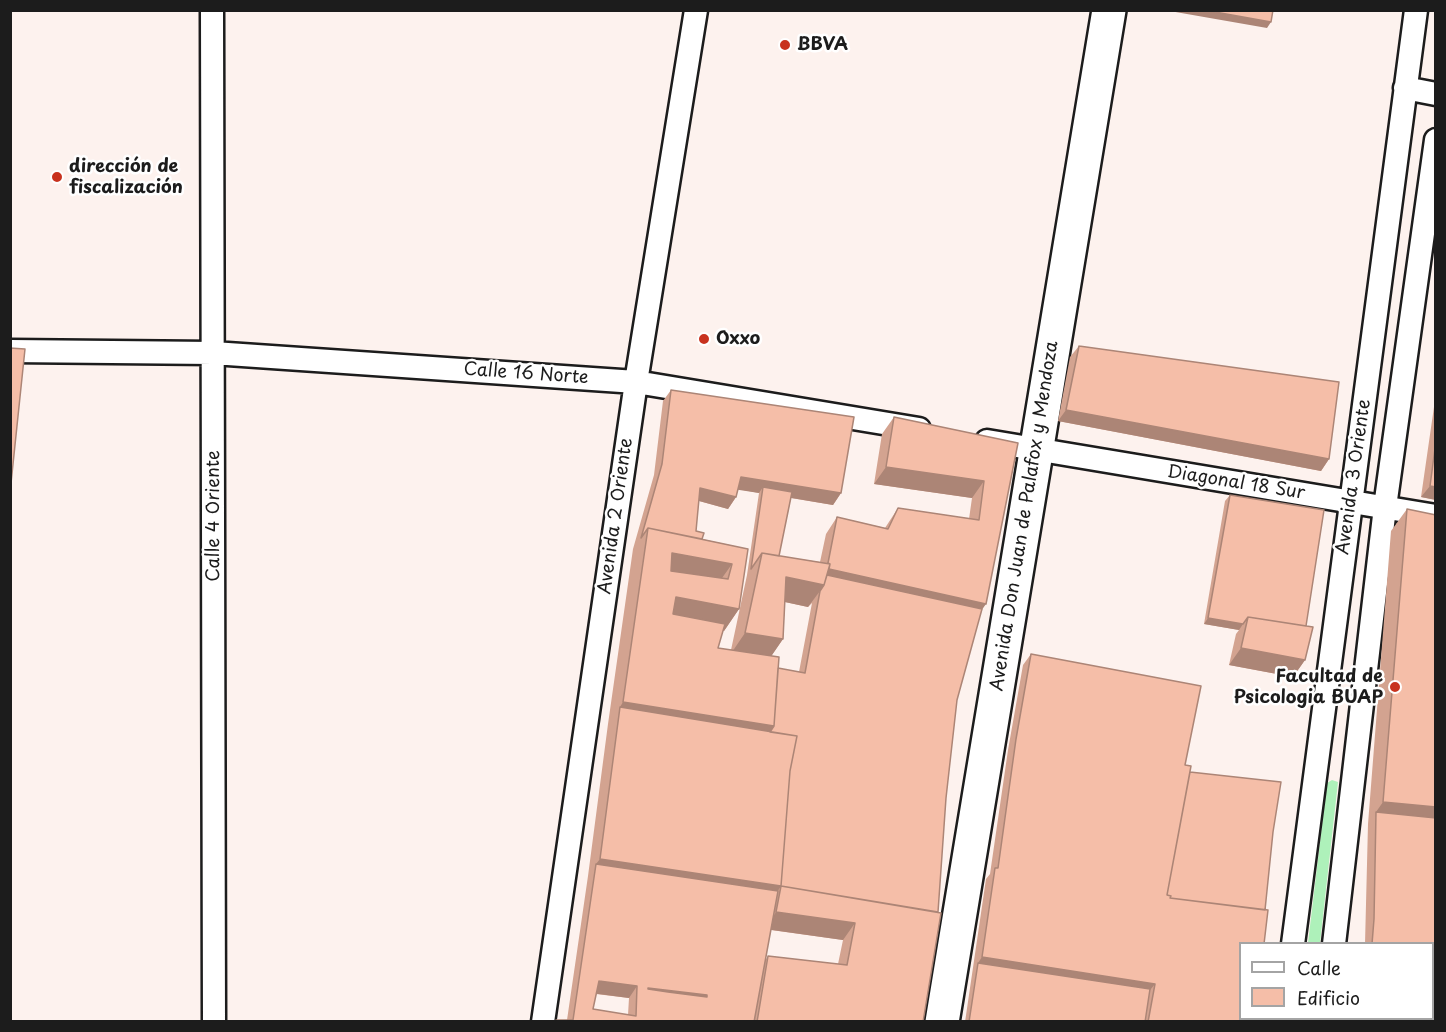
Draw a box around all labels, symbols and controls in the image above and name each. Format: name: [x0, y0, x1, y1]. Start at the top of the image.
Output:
place label: BBVA: [797, 34, 848, 56]
marker: BBVA: [778, 38, 792, 52]
place label: dirección de fiscalización: [69, 156, 183, 198]
marker: dirección de fiscalización: [50, 170, 64, 184]
place label: Oxxo: [716, 328, 760, 350]
marker: Oxxo: [697, 332, 711, 346]
street label: Avenida Don Juan de Palafox y Mendoza: [987, 339, 1063, 693]
street label: Calle 16 Norte: [463, 359, 589, 389]
street label: Avenida 3 Oriente: [1332, 398, 1376, 556]
street label: Avenida 2 Oriente: [594, 437, 638, 595]
street label: Calle 4 Oriente: [203, 450, 225, 582]
street label: Diagonal 18 Sur: [1166, 461, 1306, 505]
place label: Facultad de Psicologia BUAP: [1234, 666, 1383, 708]
marker: Facultad de Psicologia BUAP: [1388, 680, 1402, 694]
legend: [1239, 942, 1434, 1020]
text: Calle: [1297, 954, 1341, 981]
text: Edificio: [1297, 984, 1360, 1011]

